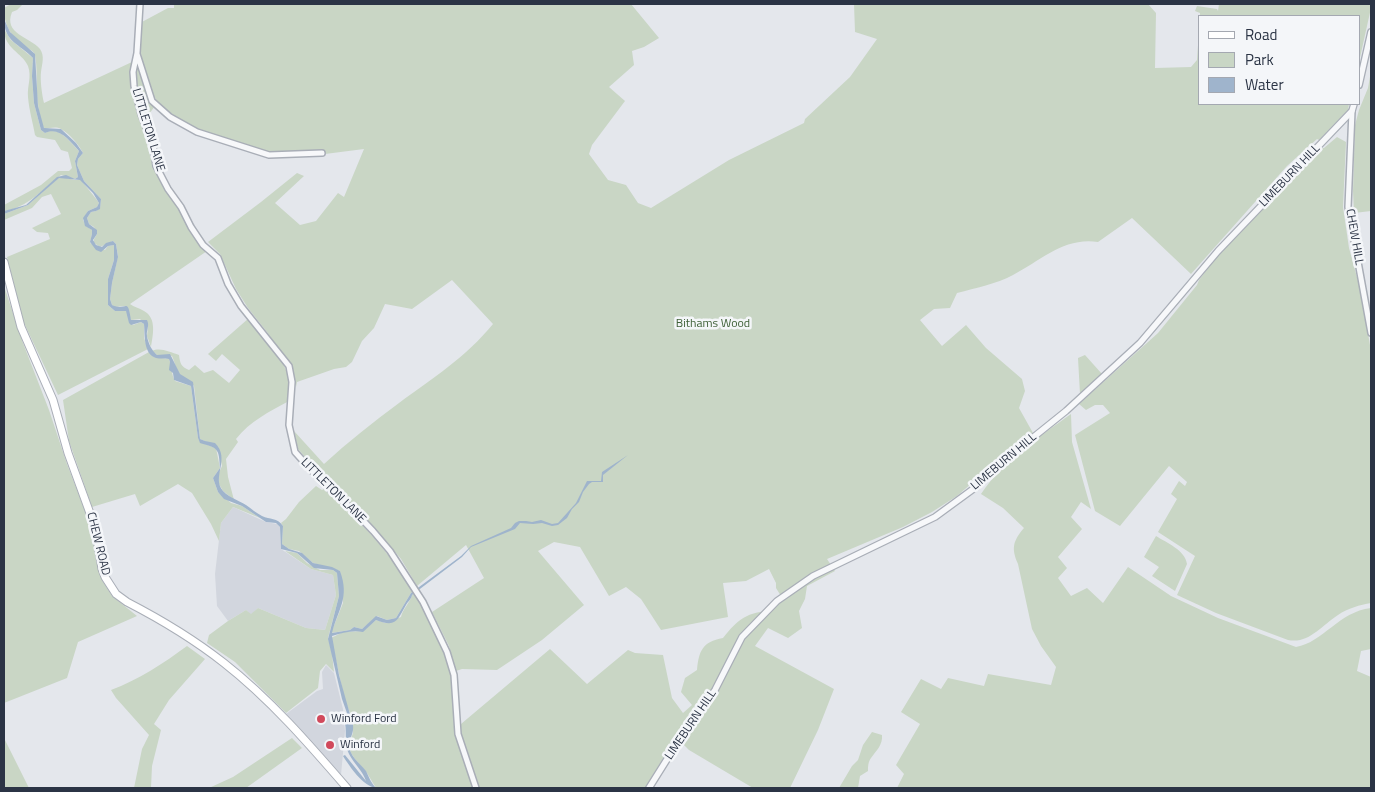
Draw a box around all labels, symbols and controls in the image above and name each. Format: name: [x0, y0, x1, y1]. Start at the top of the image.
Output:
legend: [1198, 15, 1360, 105]
text: Road: [1245, 23, 1277, 46]
text: Park: [1245, 48, 1274, 71]
text: Water: [1245, 73, 1284, 96]
street label: LITTLETON LANE: [129, 87, 167, 173]
street label: LIMEBURN HILL: [1257, 142, 1323, 210]
street label: CHEW HILL: [1342, 208, 1366, 266]
park label: Bithams Wood: [676, 317, 750, 331]
street label: LIMEBURN HILL: [968, 430, 1040, 494]
street label: LITTLETON LANE: [297, 455, 369, 527]
street label: CHEW ROAD: [83, 511, 113, 577]
street label: LIMEBURN HILL: [662, 687, 720, 763]
place label: Winford Ford: [331, 712, 397, 726]
marker: Winford Ford: [315, 713, 327, 725]
place label: Winford: [340, 738, 380, 752]
marker: Winford: [324, 739, 336, 751]

